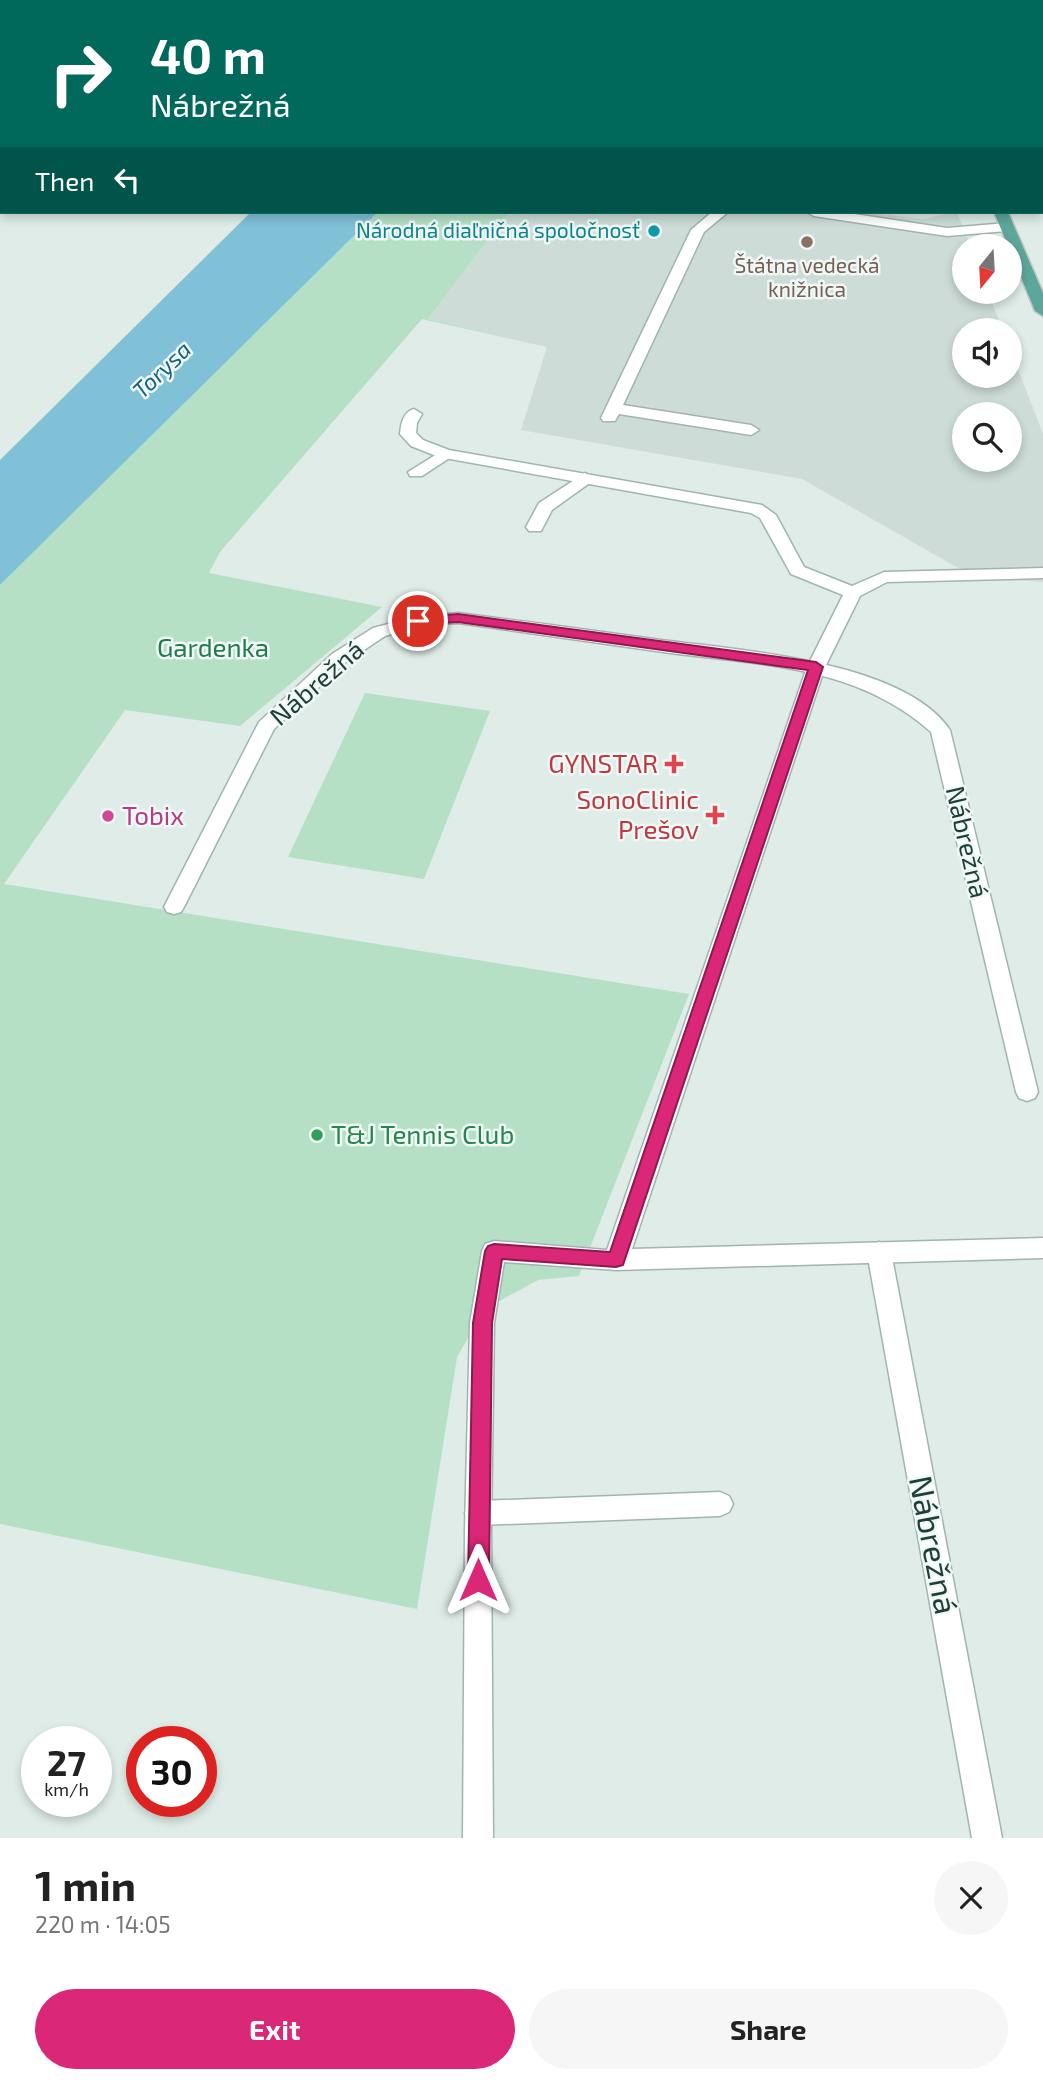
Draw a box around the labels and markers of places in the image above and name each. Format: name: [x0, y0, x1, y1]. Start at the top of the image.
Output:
place label: Národná diaľničná spoločnosť: [356, 217, 640, 242]
marker: Národná diaľničná spoločnosť: [646, 223, 662, 239]
marker: Štátna vedecká knižnica: [799, 234, 815, 250]
place label: Štátna vedecká knižnica: [734, 252, 880, 301]
pin: [388, 591, 448, 651]
place label: GYNSTAR: [548, 747, 658, 778]
marker: GYNSTAR: [664, 754, 684, 774]
place label: SonoClinic Prešov: [577, 783, 699, 844]
place label: Tobix: [122, 799, 184, 830]
marker: SonoClinic Prešov: [705, 805, 725, 825]
marker: Tobix: [100, 808, 116, 824]
place label: T&J Tennis Club: [331, 1118, 514, 1149]
marker: T&J Tennis Club: [309, 1127, 325, 1143]

